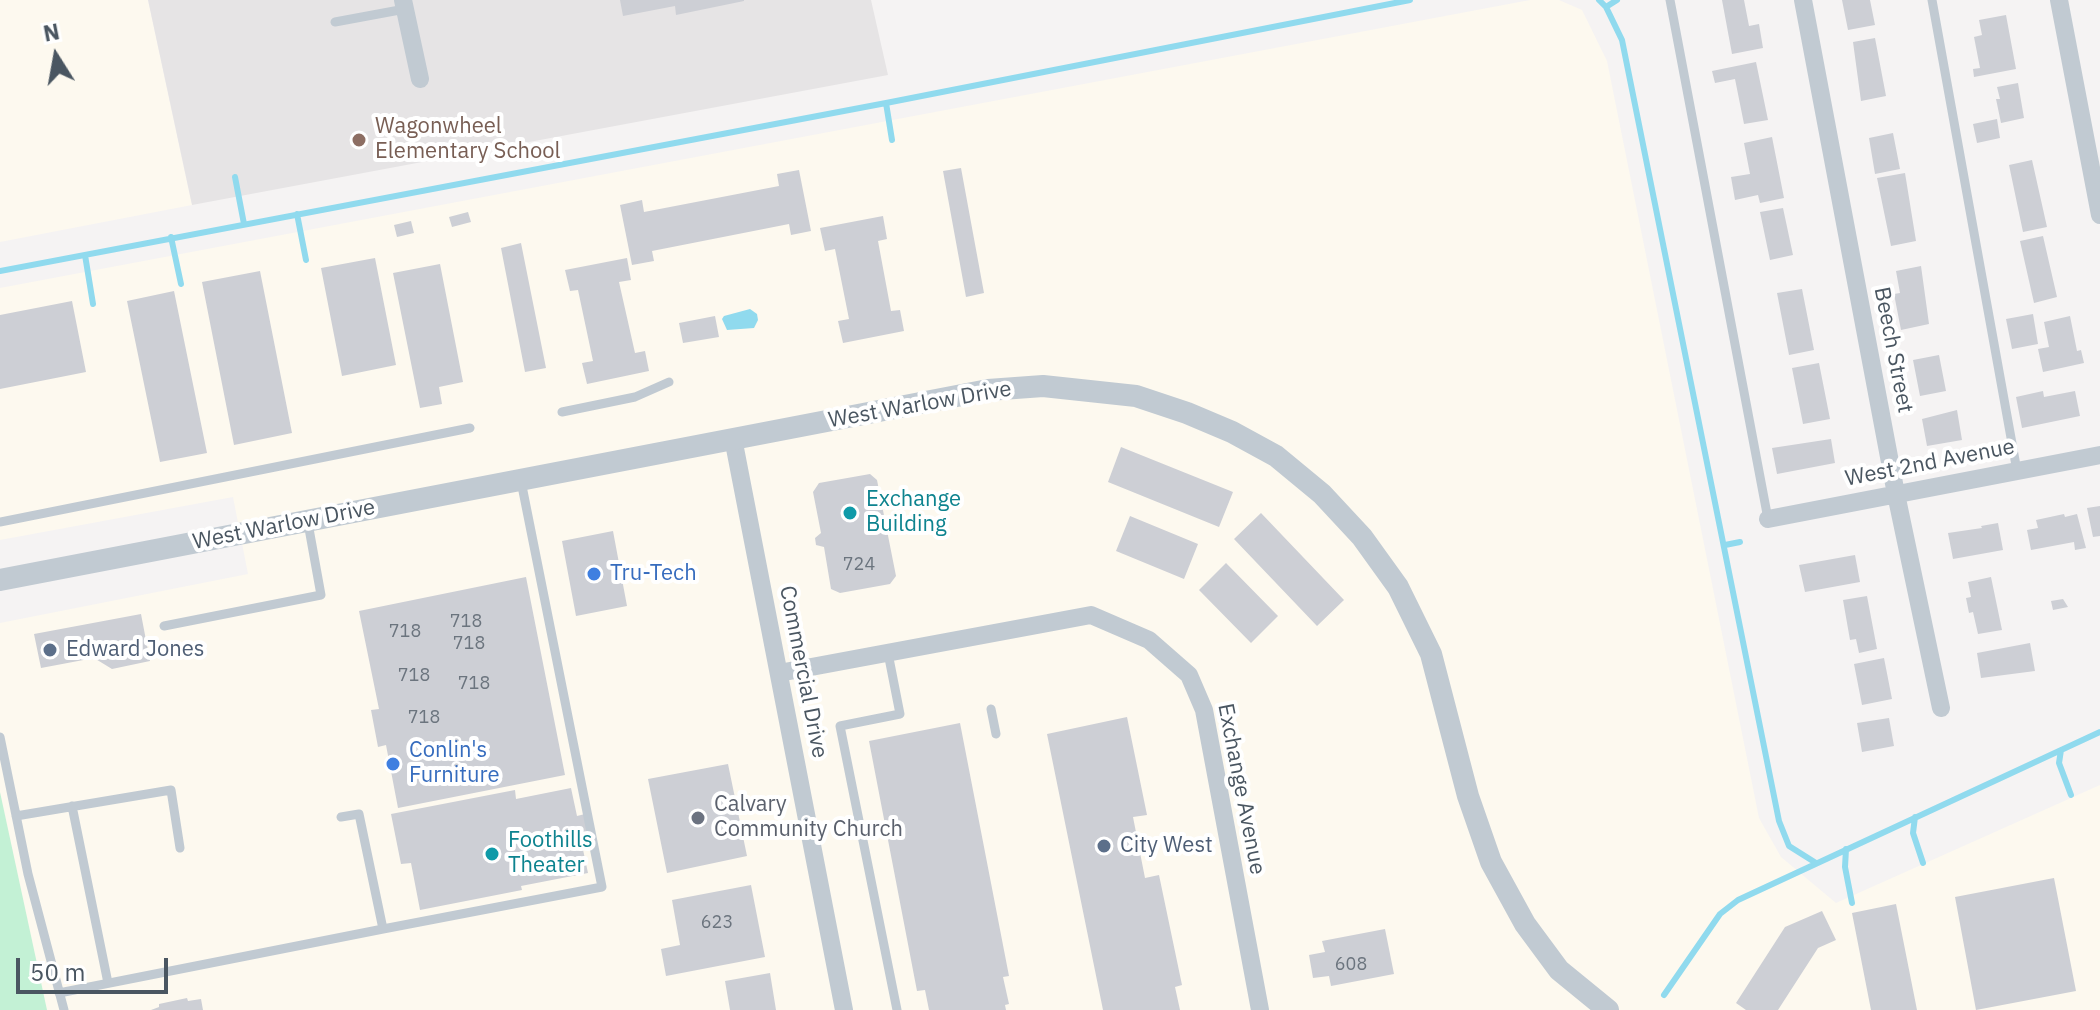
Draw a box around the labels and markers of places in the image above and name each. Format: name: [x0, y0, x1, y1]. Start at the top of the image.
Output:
place label: Wagonwheel Elementary School: [375, 114, 561, 166]
marker: Wagonwheel Elementary School: [350, 131, 368, 149]
place label: Exchange Building: [866, 487, 961, 538]
marker: Exchange Building: [841, 504, 859, 522]
place label: Tru-Tech: [610, 561, 697, 587]
marker: Tru-Tech: [585, 565, 603, 583]
place label: Edward Jones: [66, 637, 205, 663]
marker: Edward Jones: [41, 641, 59, 659]
place label: Conlin's Furniture: [409, 738, 500, 790]
marker: Conlin's Furniture: [384, 755, 402, 773]
place label: Calvary Community Church: [714, 792, 903, 844]
marker: Calvary Community Church: [689, 809, 707, 827]
place label: Foothills Theater: [508, 828, 593, 880]
place label: City West: [1120, 833, 1213, 859]
marker: City West: [1095, 837, 1113, 855]
marker: Foothills Theater: [483, 845, 501, 863]

